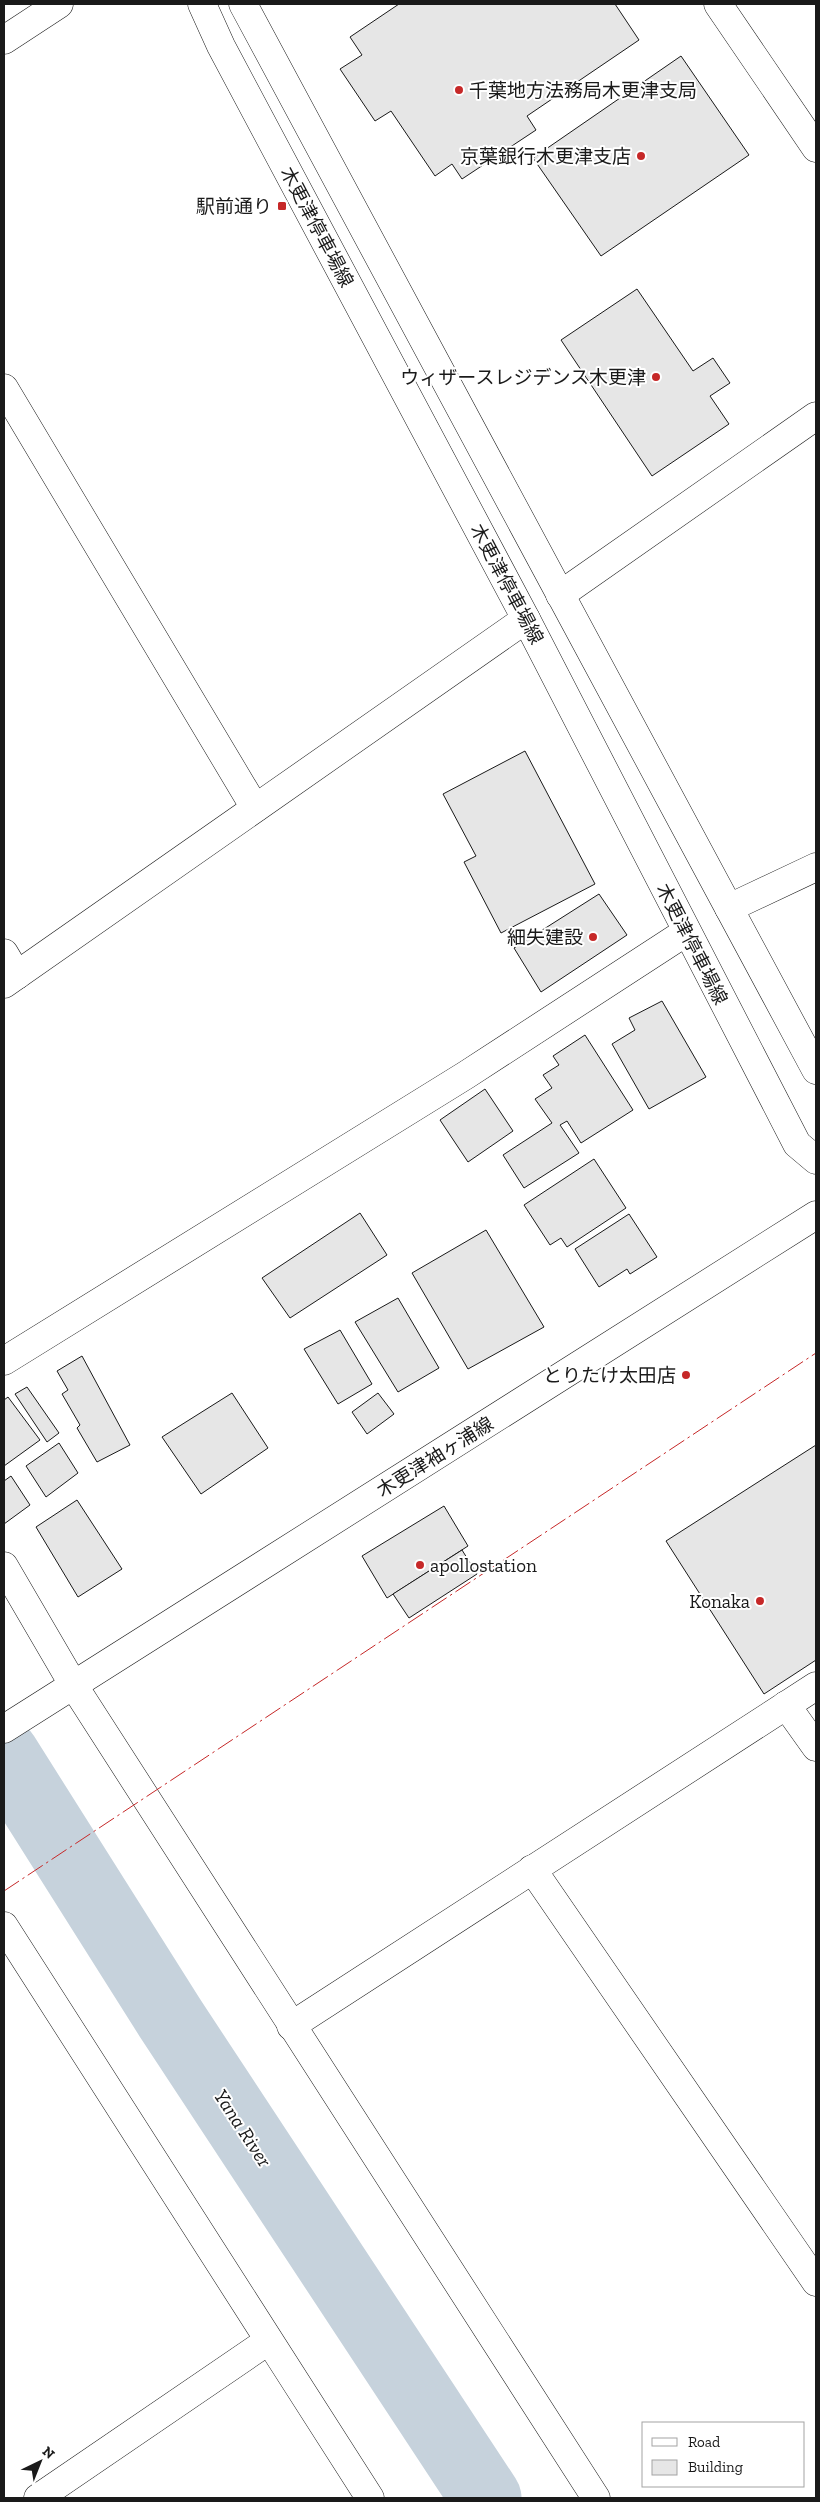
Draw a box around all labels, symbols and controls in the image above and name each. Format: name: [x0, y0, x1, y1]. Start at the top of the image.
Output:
place label: 千葉地方法務局木更津支局: [469, 79, 697, 102]
marker: 千葉地方法務局木更津支局: [453, 84, 465, 96]
place label: 京葉銀行木更津支店: [460, 145, 631, 168]
marker: 京葉銀行木更津支店: [635, 150, 647, 162]
street label: 木更津停車場線: [276, 163, 358, 291]
place label: 駅前通り: [196, 195, 272, 218]
marker: 駅前通り: [276, 200, 288, 212]
place label: ウィザースレジデンス木更津: [400, 366, 646, 389]
marker: ウィザースレジデンス木更津: [650, 371, 662, 383]
street label: 木更津停車場線: [466, 520, 548, 648]
street label: 木更津停車場線: [652, 880, 732, 1008]
place label: 細失建設: [507, 926, 583, 949]
marker: 細失建設: [587, 931, 599, 943]
place label: とりたけ太田店: [543, 1364, 676, 1387]
marker: とりたけ太田店: [680, 1369, 692, 1381]
street label: 木更津袖ヶ浦線: [373, 1412, 497, 1502]
place label: apollostation: [430, 1554, 537, 1577]
marker: apollostation: [414, 1559, 426, 1571]
place label: Konaka: [689, 1590, 750, 1613]
marker: Konaka: [754, 1595, 766, 1607]
water label: Yana River: [209, 2085, 277, 2171]
legend: [642, 2422, 805, 2487]
text: Road: [688, 2433, 721, 2451]
north arrow: [15, 2437, 65, 2487]
text: N: [39, 2443, 58, 2463]
text: Building: [688, 2458, 743, 2476]

